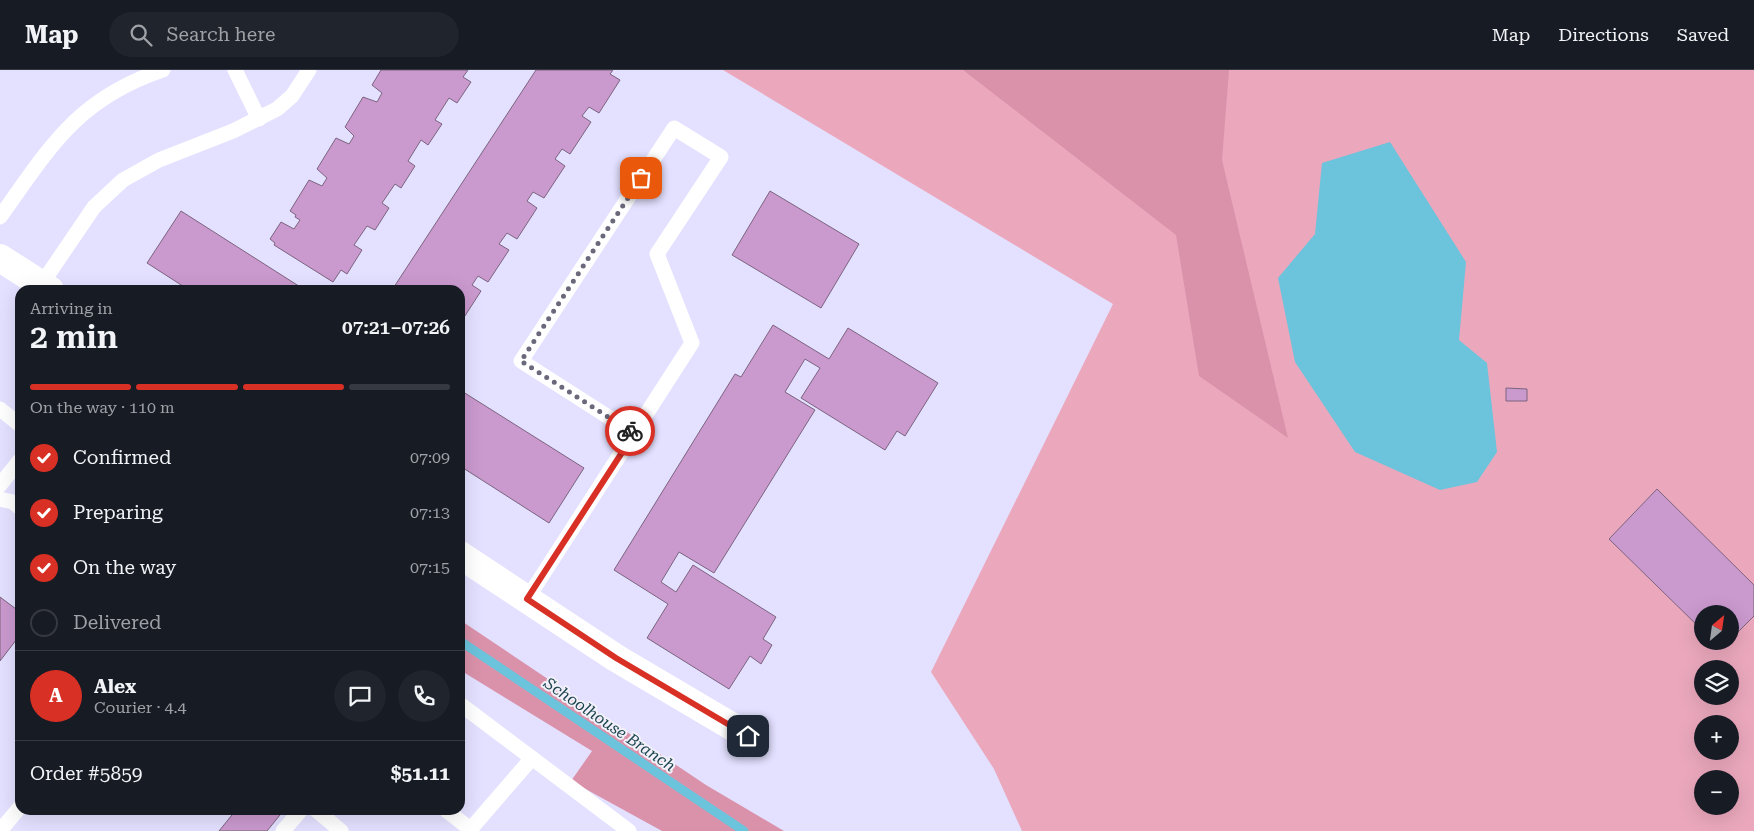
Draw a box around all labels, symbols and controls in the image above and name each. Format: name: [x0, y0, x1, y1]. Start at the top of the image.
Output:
search box: [109, 12, 459, 57]
text: Map: [25, 21, 79, 49]
icon: search: [127, 21, 155, 49]
text: Search here: [167, 23, 275, 46]
text: Map: [1492, 24, 1530, 45]
text: Directions: [1558, 24, 1649, 45]
text: Saved: [1677, 24, 1729, 45]
pin: [620, 157, 662, 199]
icon: bag: [627, 164, 655, 192]
text: Arriving in: [30, 299, 113, 318]
text: 07:21–07:26: [342, 316, 450, 339]
text: 2 min: [30, 318, 118, 356]
text: On the way · 110 m: [30, 398, 175, 417]
courier: [605, 406, 655, 456]
icon: bike: [616, 417, 644, 445]
icon: check: [30, 444, 58, 472]
text: Confirmed: [73, 446, 171, 469]
text: 07:09: [410, 448, 450, 467]
icon: check: [30, 499, 58, 527]
text: Preparing: [73, 501, 163, 524]
text: 07:13: [410, 503, 450, 522]
icon: check: [30, 554, 58, 582]
text: On the way: [73, 556, 176, 579]
text: 07:15: [410, 558, 450, 577]
north arrow: [1694, 605, 1739, 650]
map controls: [1694, 605, 1739, 815]
text: Delivered: [73, 611, 161, 634]
button: layers: [1694, 660, 1739, 705]
button: chat: [334, 670, 386, 722]
button: phone: [398, 670, 450, 722]
water label: Schoolhouse Branch: [540, 673, 679, 776]
text: Alex: [94, 675, 136, 698]
text: A: [49, 684, 63, 707]
text: Courier · 4.4: [94, 698, 187, 717]
pin: [727, 715, 769, 757]
button: +: [1694, 715, 1739, 760]
icon: home: [734, 722, 762, 750]
text: Order #5859: [30, 762, 142, 785]
text: $51.11: [391, 762, 450, 785]
button: −: [1694, 770, 1739, 815]

